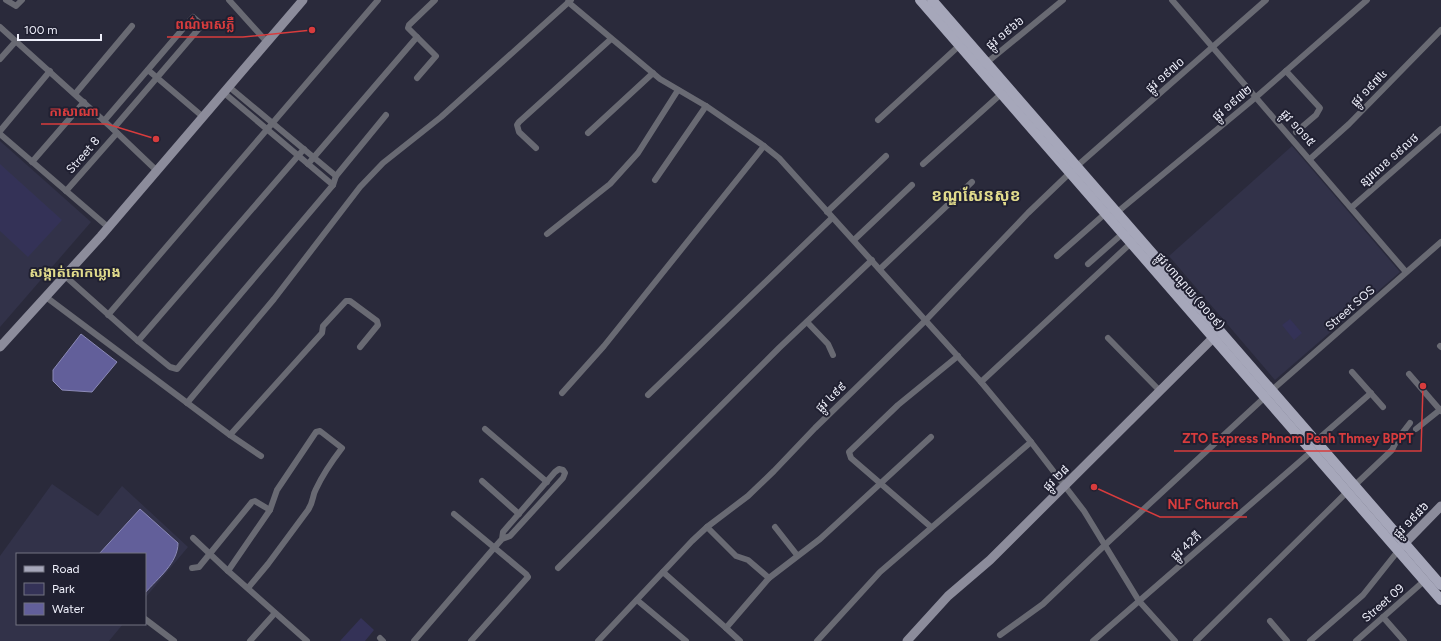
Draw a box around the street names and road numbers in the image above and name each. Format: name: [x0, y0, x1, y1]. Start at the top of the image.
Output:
street label: ផ្លូវ ១៩៦៦: [983, 13, 1029, 55]
street label: ផ្លូវ ១៩៧០: [1143, 54, 1190, 98]
street label: ផ្លូវ ១៩៧៤: [1348, 66, 1393, 112]
street label: ផ្លូវ ១៩៧២: [1209, 82, 1257, 127]
street label: ផ្លូវ ១០១៥: [1275, 107, 1318, 152]
street label: ន្ឡរលេខ ១៩លថ: [1357, 131, 1421, 189]
street label: Street 8: [63, 134, 103, 176]
street label: ផ្លូវ ហាណូយ (១០១៩): [1150, 250, 1227, 335]
street label: Street SOS: [1323, 283, 1377, 333]
street label: ផ្លូវ ៤៩៩: [813, 379, 852, 418]
street label: ផ្លូវ ២៨: [1040, 462, 1074, 496]
street label: ផ្លូវ ១៩៨៦: [1390, 499, 1434, 544]
street label: ផ្លូវ 42ភី: [1168, 529, 1207, 566]
street label: Street 09: [1359, 581, 1407, 625]

